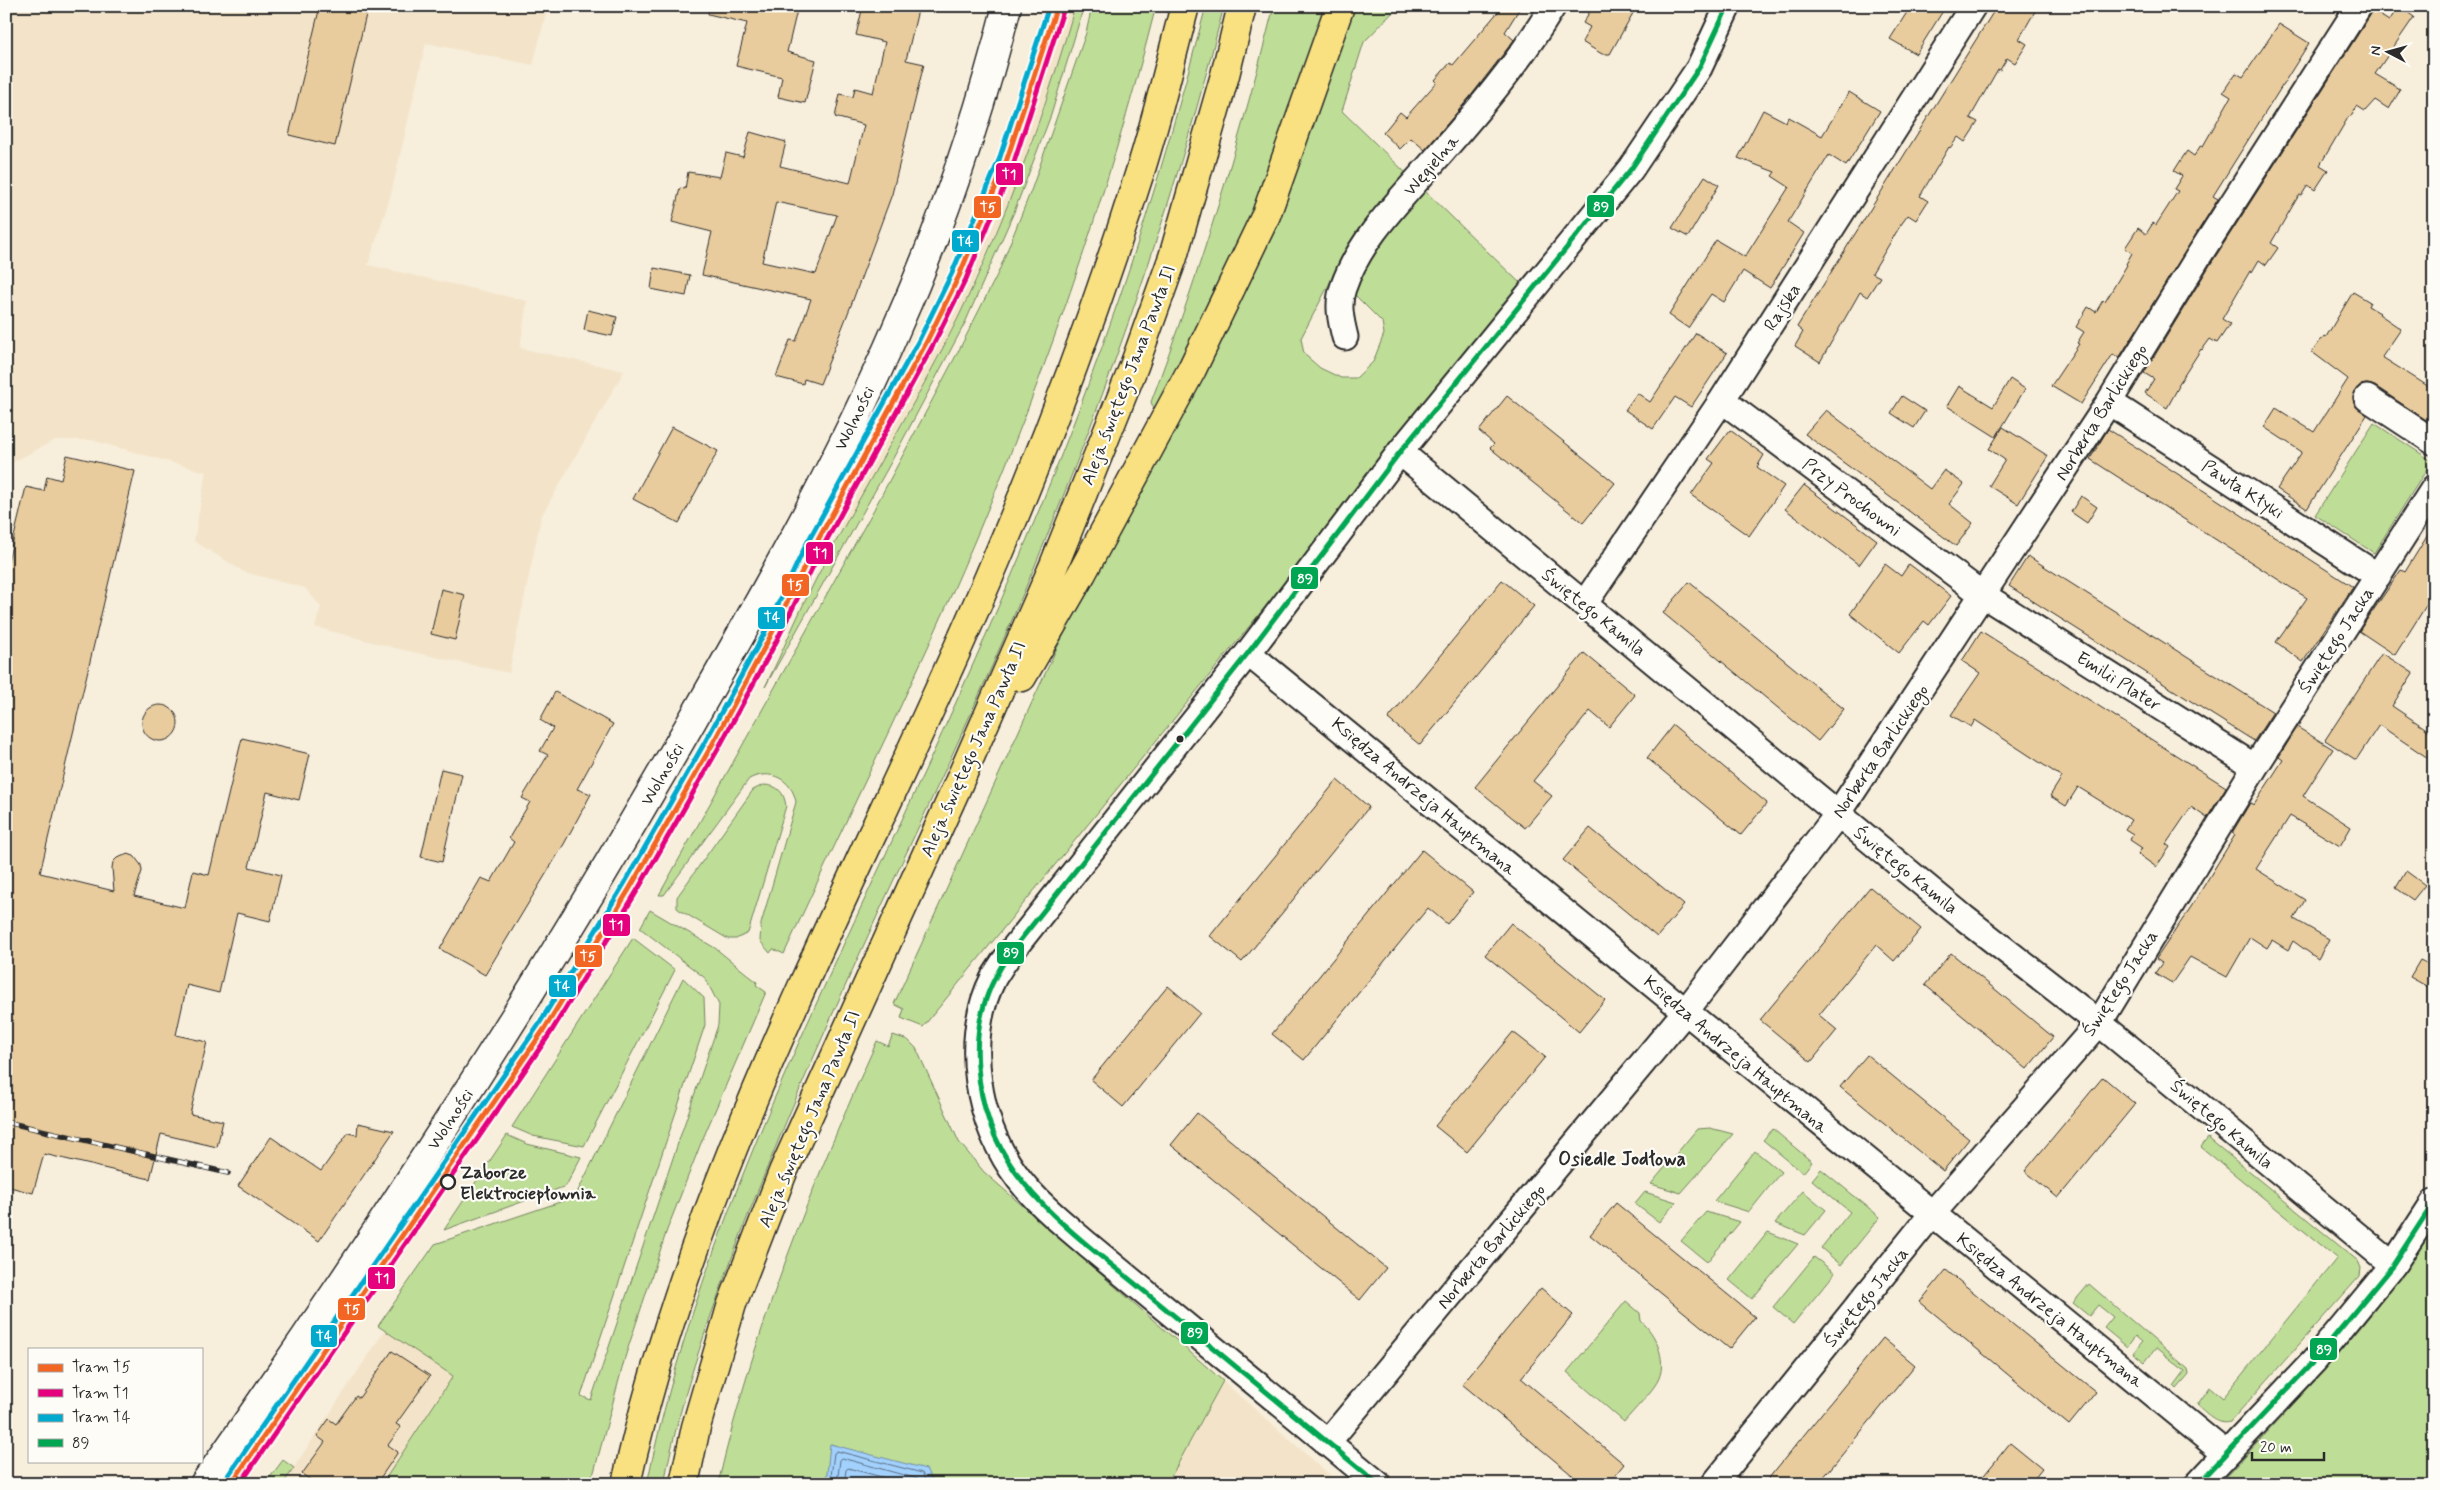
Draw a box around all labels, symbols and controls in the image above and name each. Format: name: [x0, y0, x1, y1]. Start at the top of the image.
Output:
north arrow: [2362, 28, 2412, 78]
text: N: [2367, 45, 2386, 56]
street label: Węgielna: [1398, 130, 1465, 202]
line badge: T1: [995, 162, 1024, 186]
text: T1: [1002, 166, 1016, 184]
line badge: 89: [1586, 194, 1615, 218]
line badge: T5: [973, 195, 1002, 219]
text: 89: [1593, 198, 1609, 216]
text: T5: [980, 199, 997, 217]
line badge: T4: [951, 229, 980, 253]
text: T4: [957, 233, 974, 251]
street label: Aleja świętego Jana Pawła II: [1076, 262, 1184, 489]
street label: Rajska: [1759, 279, 1807, 336]
street label: Norberta Barlickiego: [2050, 340, 2154, 486]
street label: Wolności: [829, 382, 881, 455]
street label: Przy Prochowni: [1797, 453, 1906, 543]
street label: Pawła Kłyki: [2197, 454, 2288, 525]
line badge: T1: [805, 541, 834, 565]
text: T1: [813, 545, 827, 563]
street label: Świętego Kamila: [1535, 563, 1651, 664]
line badge: 89: [1290, 566, 1319, 590]
text: 89: [1297, 570, 1313, 588]
line badge: T5: [781, 573, 810, 597]
text: T5: [787, 577, 804, 595]
street label: Świętego Jacka: [2293, 583, 2382, 699]
line badge: T4: [757, 606, 786, 630]
text: T4: [764, 609, 781, 627]
street label: Aleja świętego Jana Pawła II: [915, 638, 1034, 862]
street label: Emilii Plater: [2071, 646, 2166, 718]
street label: Norberta Barlickiego: [1827, 680, 1935, 824]
street label: Księdza Andrzeja Hauptmana: [1326, 712, 1521, 881]
unlabelled marker: [1175, 734, 1185, 744]
street label: Wolności: [635, 739, 690, 810]
street label: Świętego Kamila: [1847, 821, 1963, 922]
line badge: T1: [602, 913, 631, 937]
text: T1: [609, 917, 623, 935]
street label: Świętego Jacka: [2077, 926, 2166, 1042]
line badge: 89: [996, 941, 1025, 965]
line badge: T5: [574, 944, 603, 968]
text: 89: [1003, 944, 1019, 962]
text: T5: [580, 948, 597, 966]
street label: Księdza Andrzeja Hauptmana: [1638, 970, 1833, 1139]
line badge: T4: [548, 974, 577, 998]
text: T4: [554, 978, 571, 996]
street label: Aleja świętego Jana Pawła II: [753, 1007, 868, 1232]
street label: Świętego Kamila: [2163, 1074, 2278, 1177]
street label: Wolności: [422, 1084, 480, 1155]
district label: Osiedle Jodłowa: [1558, 1147, 1686, 1172]
place label: Zaborze Elektrociepłownia: [460, 1161, 597, 1206]
marker: Zaborze Elektrociepłownia: [440, 1174, 456, 1190]
street label: Norberta Barlickiego: [1432, 1179, 1552, 1315]
street label: Księdza Andrzeja Hauptmana: [1951, 1228, 2148, 1394]
street label: Świętego Jacka: [1819, 1243, 1916, 1354]
line badge: T1: [367, 1266, 396, 1290]
text: T1: [375, 1270, 389, 1288]
line badge: T5: [337, 1297, 366, 1321]
text: T5: [344, 1301, 361, 1319]
line badge: 89: [1180, 1321, 1209, 1345]
line badge: T4: [310, 1324, 338, 1348]
text: 89: [1187, 1324, 1203, 1342]
text: T4: [316, 1328, 333, 1346]
line badge: 89: [2309, 1337, 2338, 1361]
text: 89: [2316, 1341, 2332, 1359]
legend: [28, 1348, 202, 1462]
text: Tram T5: [72, 1358, 131, 1378]
text: Tram T1: [72, 1384, 128, 1404]
text: Tram T4: [72, 1408, 131, 1428]
scale bar: [2252, 1430, 2325, 1462]
text: 89: [72, 1434, 89, 1454]
text: 20 m: [2260, 1438, 2292, 1458]

